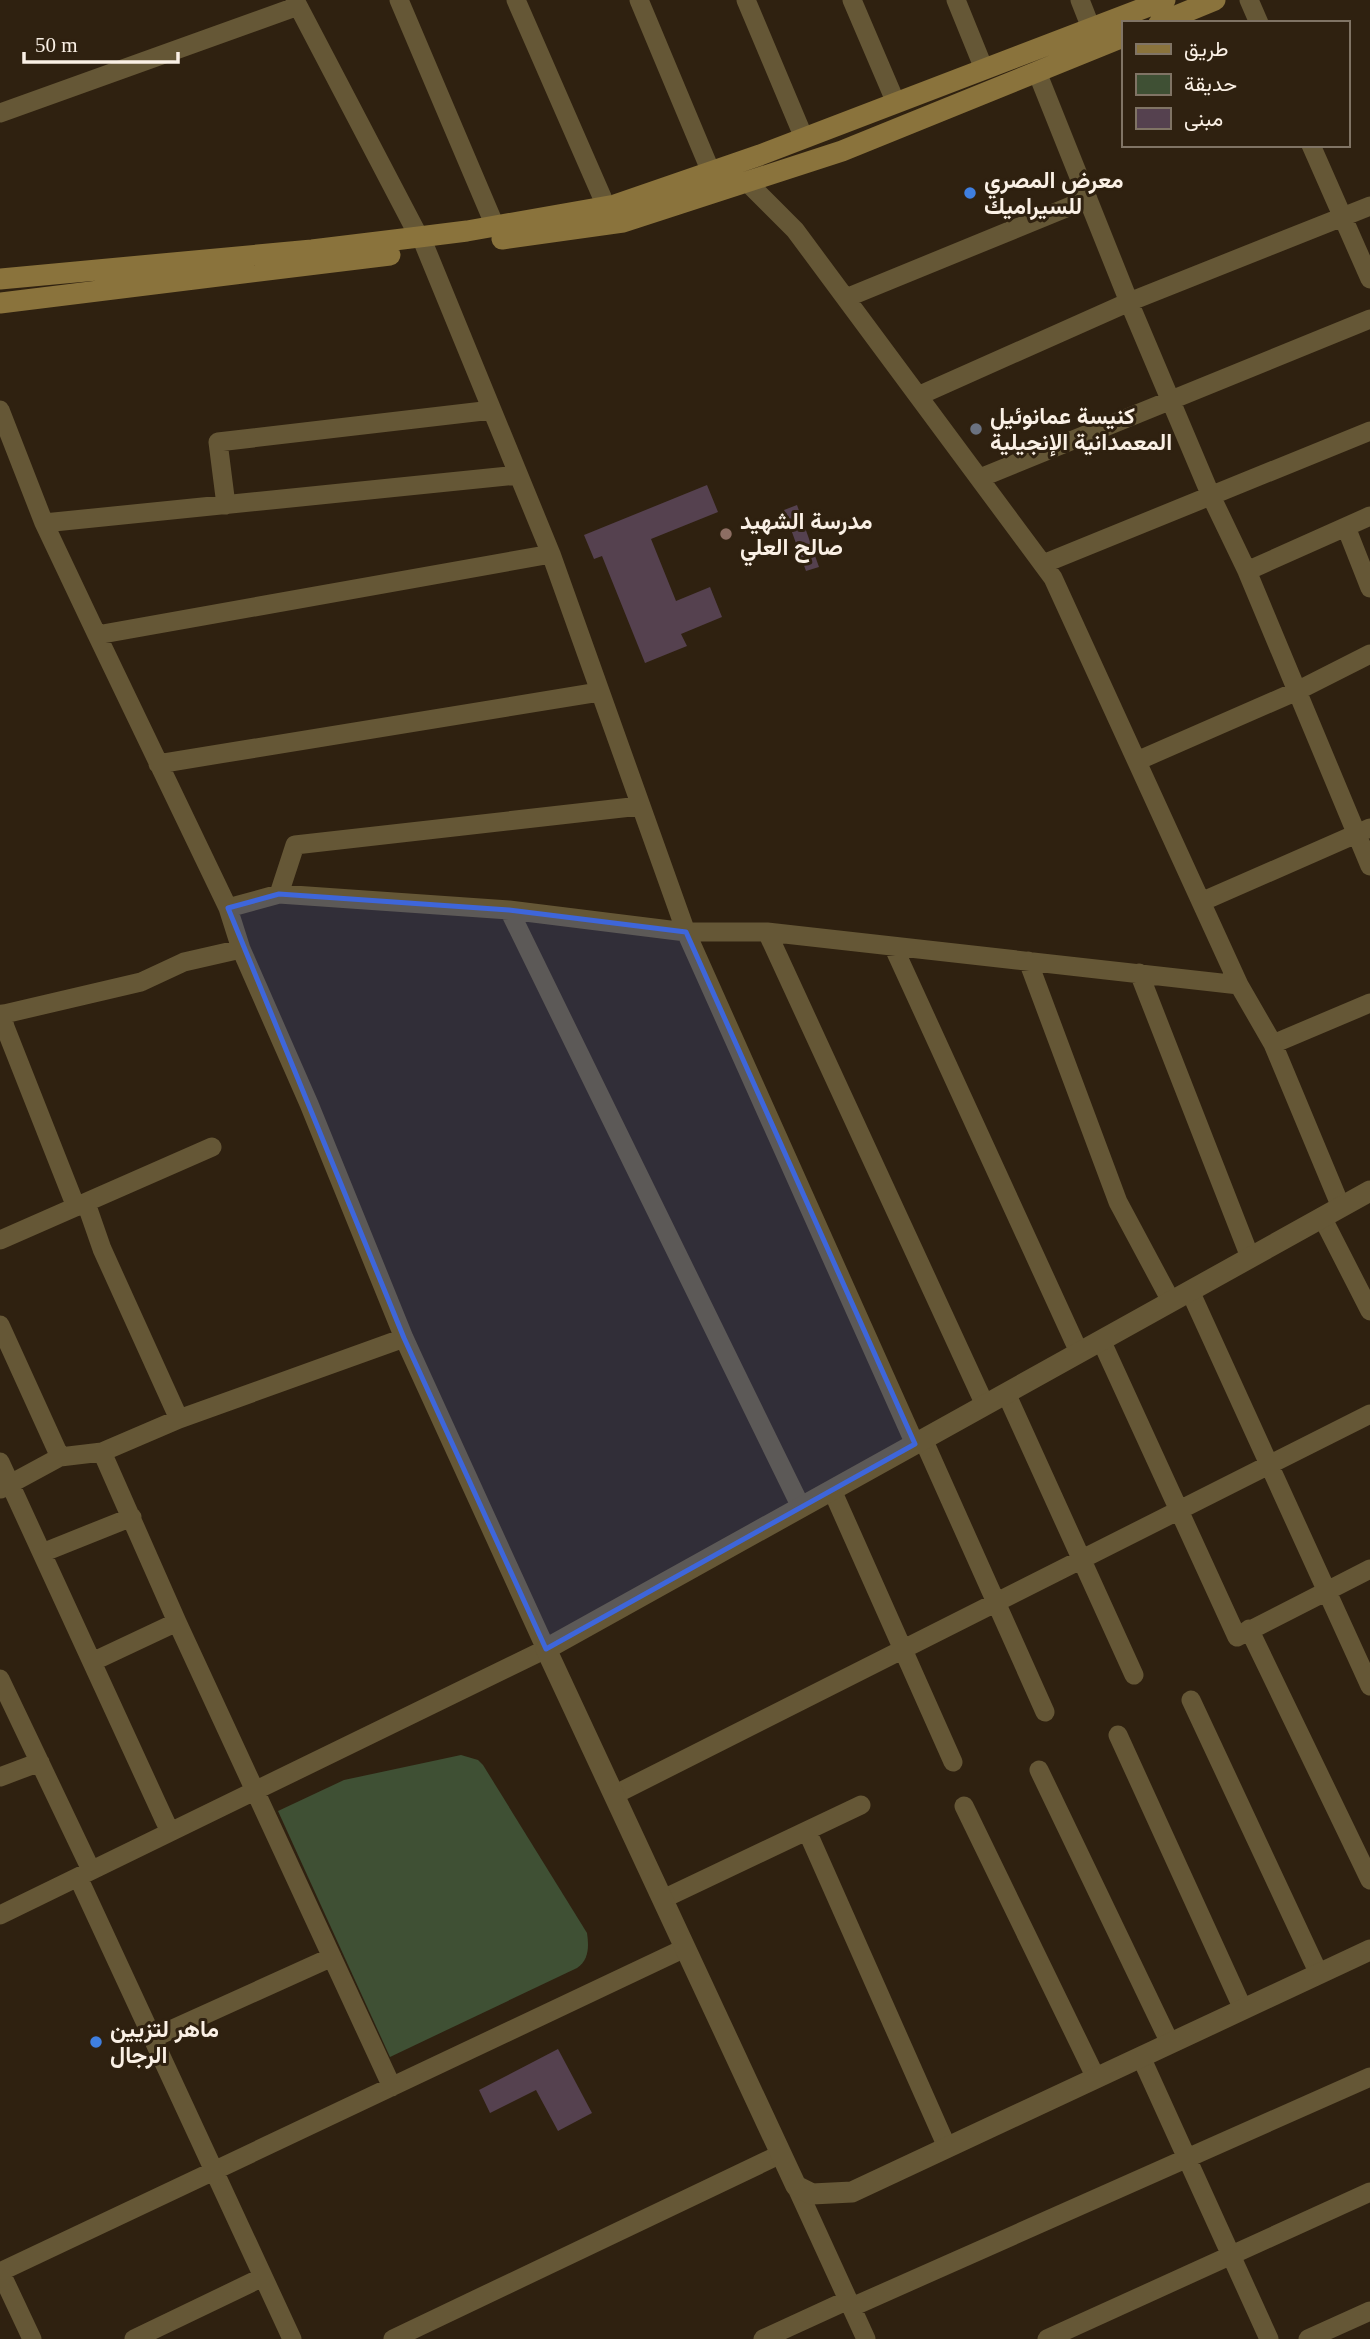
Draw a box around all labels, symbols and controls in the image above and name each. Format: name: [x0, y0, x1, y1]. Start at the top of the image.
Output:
scale bar: [24, 21, 178, 65]
legend: [1122, 21, 1349, 147]
text: 50 m: [35, 33, 78, 57]
text: طريق: [1184, 37, 1229, 62]
text: حديقة: [1184, 72, 1237, 96]
text: مبنى: [1184, 107, 1223, 131]
place label: معرض المصري للسيراميك: [984, 168, 1123, 221]
marker: معرض المصري للسيراميك: [962, 185, 978, 201]
place label: كنيسة عمانوئيل المعمدانية الإنجيلية: [990, 404, 1172, 457]
marker: كنيسة عمانوئيل المعمدانية الإنجيلية: [968, 421, 984, 437]
place label: مدرسة الشهيد صالح العلي: [740, 509, 872, 567]
marker: مدرسة الشهيد صالح العلي: [718, 526, 734, 542]
place label: ماهر لتزيين الرجال: [110, 2017, 219, 2070]
marker: ماهر لتزيين الرجال: [88, 2034, 104, 2050]

